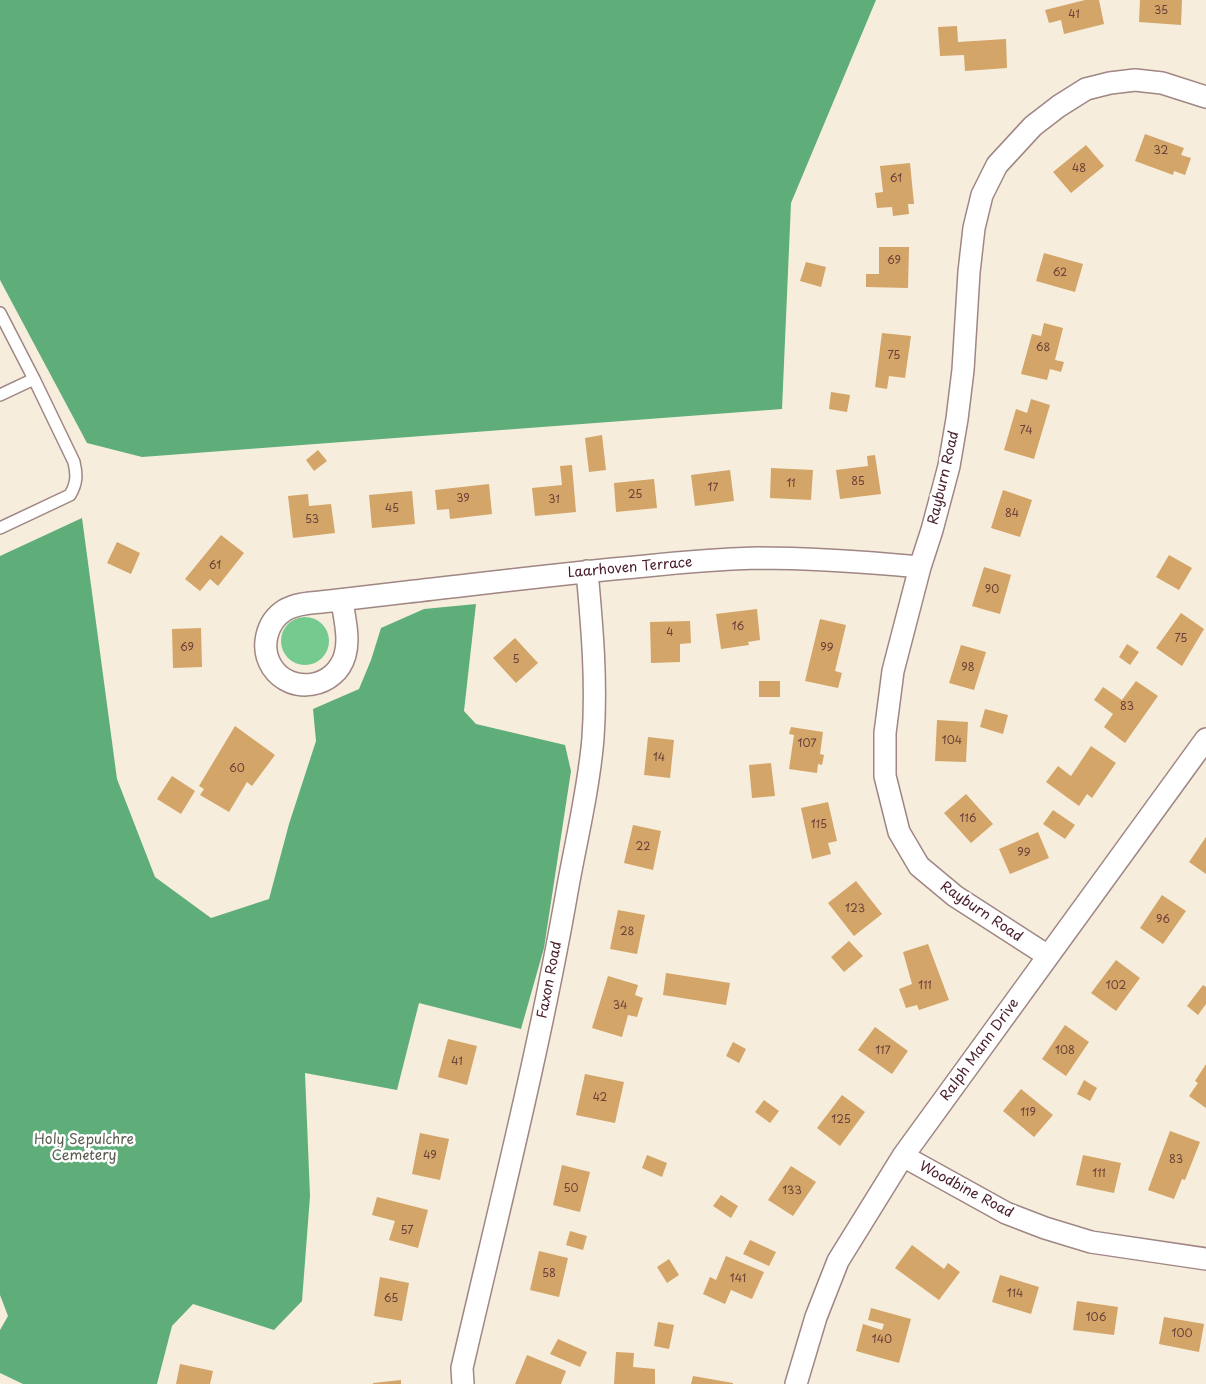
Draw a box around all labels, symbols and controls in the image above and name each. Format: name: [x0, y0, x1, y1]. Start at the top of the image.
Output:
house number: 35: [1154, 4, 1168, 18]
house number: 41: [1068, 8, 1080, 22]
house number: 32: [1154, 144, 1168, 158]
house number: 48: [1072, 162, 1086, 176]
house number: 61: [890, 172, 902, 186]
house number: 69: [887, 254, 901, 268]
house number: 62: [1053, 266, 1067, 280]
house number: 68: [1036, 341, 1050, 355]
house number: 75: [888, 349, 900, 363]
house number: 74: [1019, 424, 1033, 438]
street label: Rayburn Road: [925, 429, 963, 527]
house number: 85: [851, 475, 865, 489]
house number: 11: [786, 477, 796, 491]
house number: 17: [708, 481, 718, 495]
house number: 25: [628, 488, 642, 502]
house number: 39: [456, 492, 470, 506]
house number: 31: [548, 493, 560, 507]
house number: 45: [385, 502, 399, 516]
house number: 84: [1005, 507, 1019, 521]
house number: 53: [305, 513, 319, 527]
street label: Laarhoven Terrace: [567, 554, 693, 582]
house number: 61: [209, 559, 221, 573]
house number: 90: [985, 583, 999, 597]
house number: 16: [732, 620, 744, 634]
house number: 4: [666, 626, 674, 640]
house number: 75: [1175, 632, 1187, 646]
house number: 69: [180, 641, 194, 655]
house number: 99: [820, 641, 834, 655]
house number: 5: [512, 653, 520, 667]
house number: 98: [961, 661, 975, 675]
house number: 83: [1120, 700, 1134, 714]
house number: 104: [942, 734, 962, 748]
house number: 107: [798, 737, 816, 751]
house number: 14: [653, 751, 665, 765]
house number: 60: [229, 762, 245, 776]
house number: 116: [960, 812, 976, 826]
house number: 115: [811, 818, 827, 832]
house number: 22: [636, 840, 650, 854]
house number: 99: [1017, 846, 1031, 860]
street label: Rayburn Road: [937, 878, 1025, 946]
house number: 123: [845, 902, 865, 916]
house number: 96: [1156, 913, 1170, 927]
house number: 28: [620, 925, 634, 939]
street label: Faxon Road: [534, 940, 566, 1020]
house number: 111: [918, 979, 932, 993]
house number: 102: [1106, 979, 1126, 993]
street label: Ralph Mann Drive: [937, 995, 1023, 1105]
house number: 34: [613, 999, 627, 1013]
house number: 117: [875, 1044, 891, 1058]
house number: 108: [1055, 1044, 1075, 1058]
house number: 41: [451, 1055, 463, 1069]
house number: 42: [593, 1091, 607, 1105]
house number: 119: [1020, 1106, 1036, 1120]
house number: 125: [831, 1113, 851, 1127]
park label: Holy Sepulchre Cemetery: [34, 1132, 134, 1164]
house number: 49: [423, 1149, 437, 1163]
house number: 83: [1169, 1153, 1183, 1167]
street label: Woodbine Road: [916, 1158, 1016, 1222]
house number: 111: [1092, 1167, 1106, 1181]
house number: 50: [563, 1182, 579, 1196]
house number: 133: [782, 1184, 802, 1198]
house number: 57: [400, 1224, 414, 1238]
house number: 58: [542, 1267, 556, 1281]
house number: 141: [730, 1272, 746, 1286]
house number: 114: [1007, 1287, 1023, 1301]
house number: 65: [384, 1292, 398, 1306]
house number: 106: [1086, 1311, 1106, 1325]
house number: 100: [1171, 1327, 1193, 1341]
house number: 140: [872, 1333, 892, 1347]

